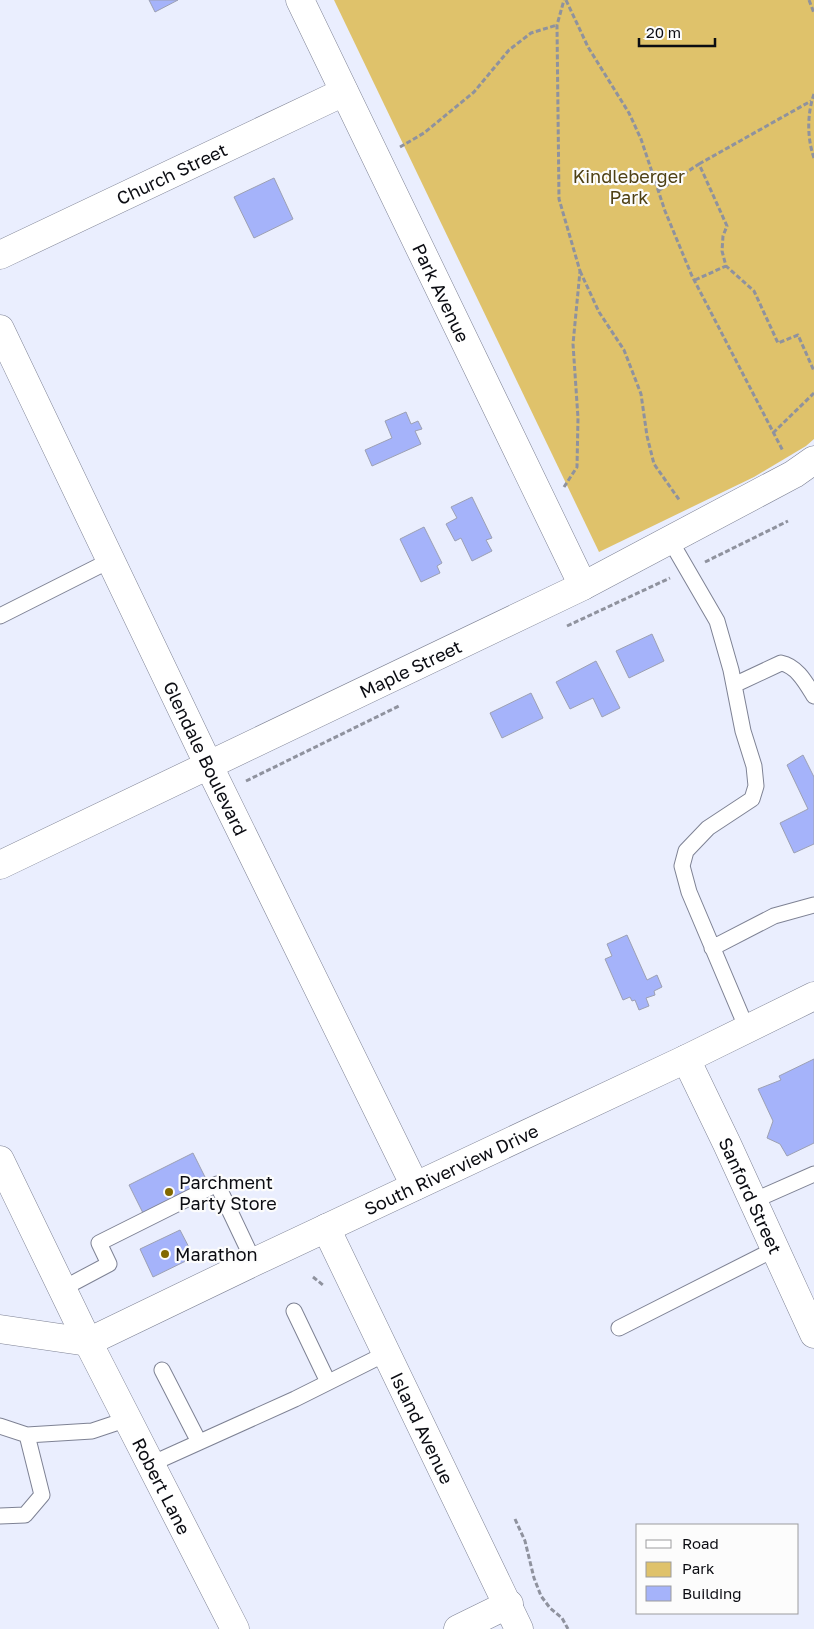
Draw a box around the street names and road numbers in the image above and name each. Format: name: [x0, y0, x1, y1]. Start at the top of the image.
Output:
street label: Church Street: [113, 138, 231, 209]
street label: Park Avenue: [408, 240, 475, 346]
street label: Maple Street: [356, 635, 465, 702]
street label: Glendale Boulevard: [159, 678, 252, 839]
street label: South Riverview Drive: [361, 1119, 542, 1220]
street label: Sanford Street: [714, 1134, 787, 1257]
street label: Island Avenue: [386, 1369, 459, 1487]
street label: Robert Lane: [128, 1434, 196, 1538]

